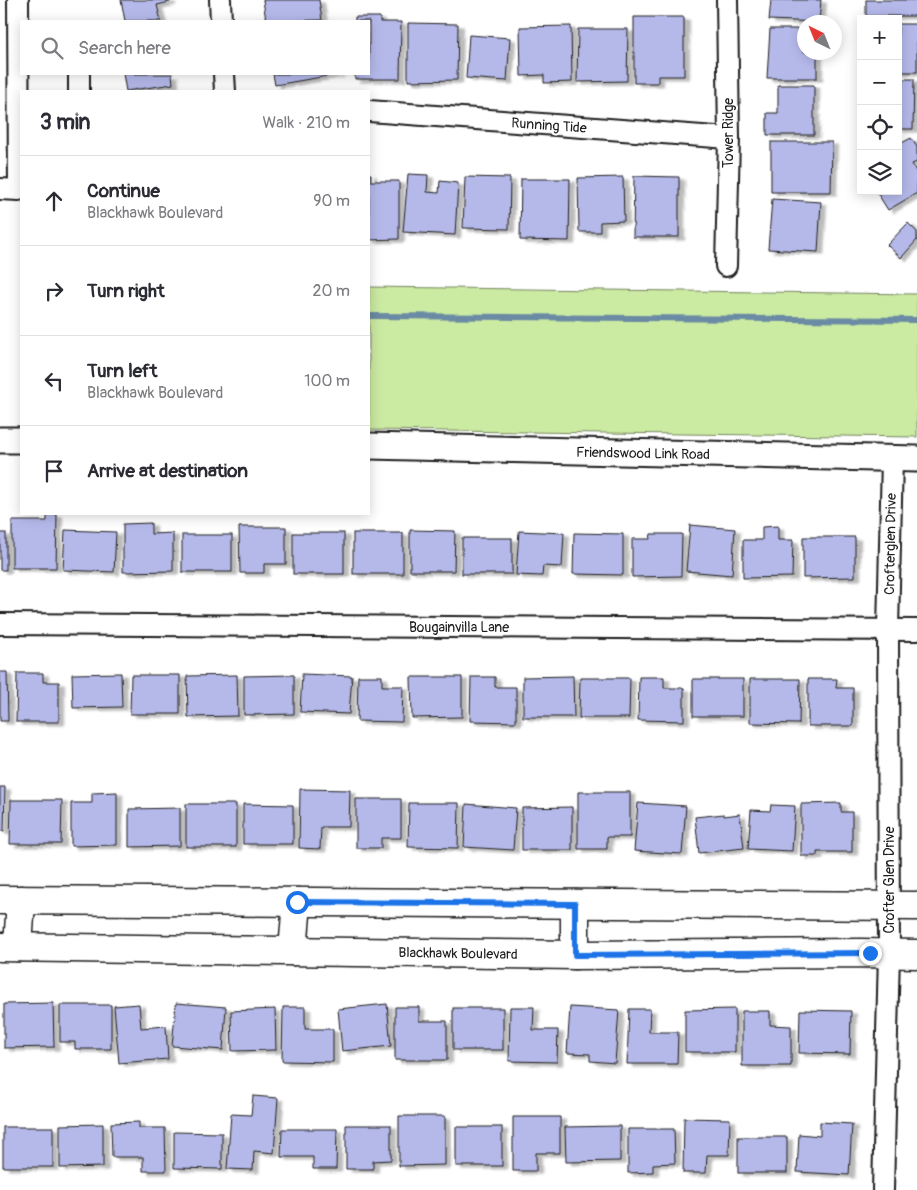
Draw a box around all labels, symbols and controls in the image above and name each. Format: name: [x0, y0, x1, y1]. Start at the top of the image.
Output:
north arrow: [797, 15, 842, 60]
map controls: [857, 15, 902, 195]
button: +: [857, 15, 902, 60]
search box: [20, 20, 370, 75]
icon: search: [38, 34, 66, 62]
text: Search here: [78, 36, 171, 60]
button: −: [857, 60, 902, 105]
street label: Tower Ridge: [720, 98, 737, 168]
button: locate: [857, 105, 902, 150]
text: 3 min: [40, 109, 90, 136]
text: Walk · 210 m: [262, 113, 350, 133]
street label: Running Tide: [511, 114, 587, 137]
button: layers: [857, 150, 902, 195]
text: Continue: [87, 179, 160, 203]
icon: ahead: [40, 187, 68, 215]
text: 90 m: [313, 191, 350, 211]
text: Blackhawk Boulevard: [87, 203, 223, 223]
icon: right: [40, 277, 68, 305]
text: Turn right: [87, 279, 165, 303]
text: 20 m: [312, 281, 350, 301]
text: Turn left: [87, 359, 157, 383]
icon: left: [40, 367, 68, 395]
text: 100 m: [304, 371, 350, 391]
text: Blackhawk Boulevard: [87, 383, 223, 403]
street label: Friendswood Link Road: [576, 444, 710, 463]
icon: arrive: [40, 457, 68, 485]
text: Arrive at destination: [87, 459, 248, 483]
street label: Crofterglen Drive: [881, 493, 900, 595]
street label: Bougainvilla Lane: [409, 619, 509, 636]
street label: Crofter Glen Drive: [881, 826, 898, 934]
route start: [286, 891, 309, 914]
route end: [859, 942, 882, 965]
street label: Blackhawk Boulevard: [398, 944, 518, 963]

